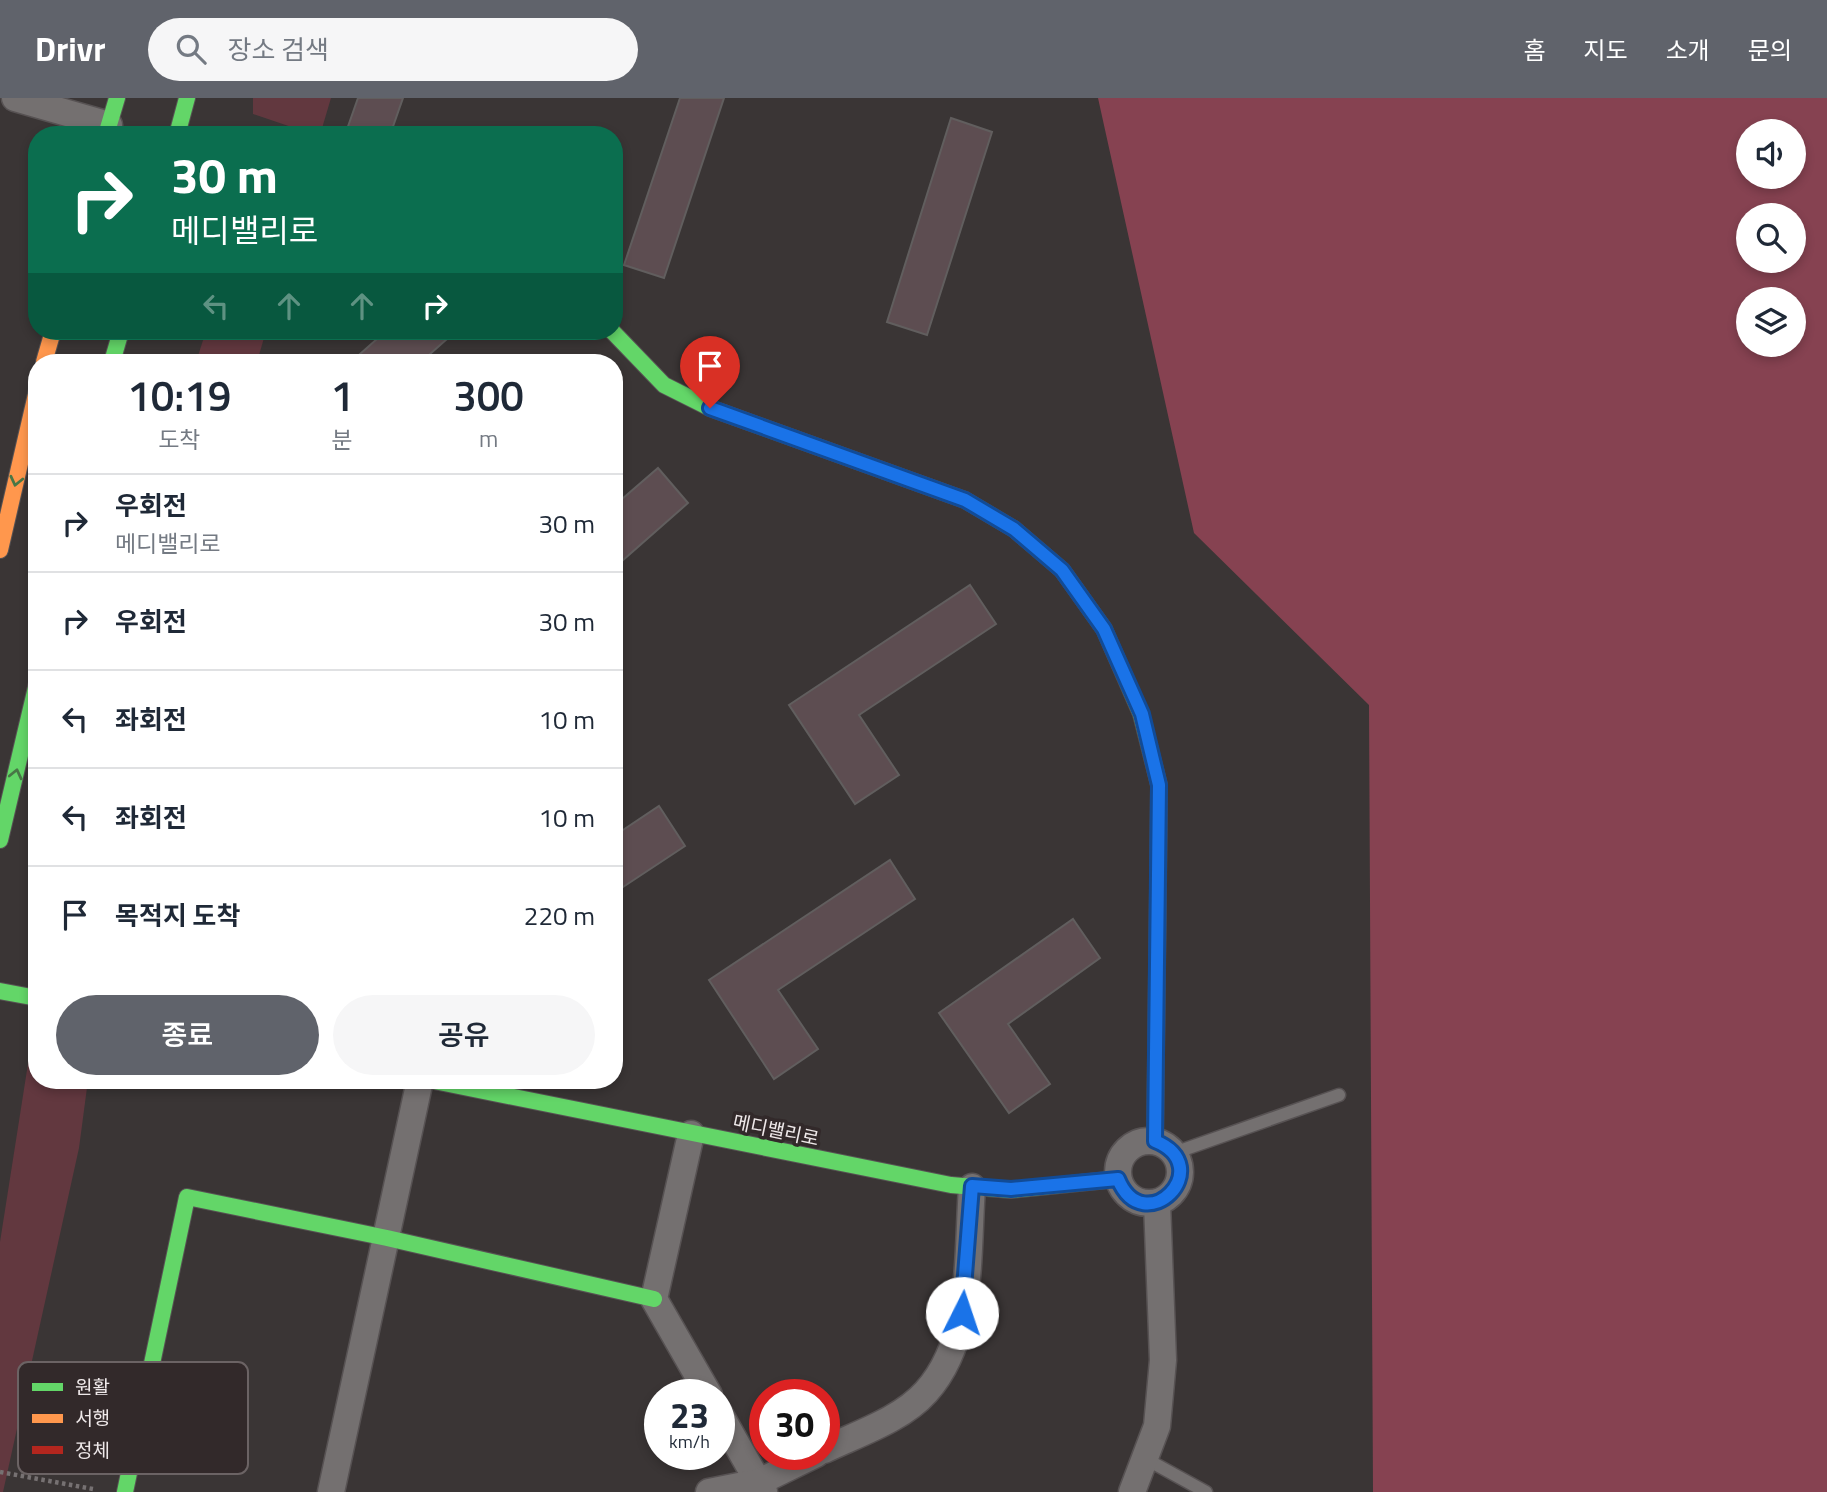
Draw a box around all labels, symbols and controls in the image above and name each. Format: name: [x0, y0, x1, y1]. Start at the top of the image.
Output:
search box: [148, 18, 638, 81]
text: Drivr: [35, 24, 106, 74]
icon: search: [172, 30, 210, 68]
text: 장소 검색: [228, 30, 329, 69]
text: 홈: [1523, 32, 1545, 68]
text: 지도: [1583, 32, 1628, 68]
text: 소개: [1666, 32, 1710, 68]
text: 문의: [1748, 32, 1792, 68]
map controls: [1736, 119, 1806, 357]
button: sound: [1736, 119, 1806, 189]
text: 30 m: [171, 137, 278, 212]
icon: right: [56, 154, 147, 245]
button: search: [1736, 203, 1806, 273]
text: 메디밸리로: [171, 206, 318, 254]
icon: left: [197, 287, 235, 325]
icon: ahead: [270, 287, 308, 325]
icon: ahead: [343, 287, 381, 325]
icon: right: [416, 287, 454, 325]
button: layers: [1736, 287, 1806, 357]
pin: [680, 336, 740, 408]
icon: arrive: [691, 347, 729, 385]
text: 10:19: [127, 363, 231, 427]
text: 1: [331, 363, 354, 427]
text: 300: [453, 363, 524, 427]
text: m: [479, 421, 498, 456]
text: 도착: [158, 422, 200, 457]
text: 분: [332, 422, 353, 457]
one-way arrow: [10, 475, 24, 487]
text: 우회전: [115, 486, 187, 525]
icon: right: [56, 504, 94, 542]
text: 30 m: [538, 504, 595, 543]
text: 메디밸리로: [115, 526, 221, 561]
icon: right: [56, 602, 94, 640]
text: 우회전: [115, 602, 187, 641]
text: 30 m: [538, 602, 595, 641]
icon: left: [56, 700, 94, 738]
text: 좌회전: [115, 700, 187, 739]
text: 10 m: [538, 700, 595, 739]
one-way arrow: [7, 768, 22, 780]
icon: left: [56, 798, 94, 836]
text: 좌회전: [115, 798, 187, 837]
text: 10 m: [538, 798, 595, 837]
icon: arrive: [56, 896, 94, 934]
text: 목적지 도착: [115, 896, 240, 935]
text: 220 m: [524, 896, 595, 935]
button: 종료: [56, 995, 319, 1075]
button: 공유: [333, 995, 595, 1075]
street label: 메디밸리로: [730, 1106, 822, 1153]
position arrow: [925, 1276, 999, 1350]
legend: [18, 1362, 248, 1474]
text: 원활: [75, 1372, 110, 1401]
speed limit sign: 30: [749, 1379, 840, 1470]
text: 23: [670, 1388, 709, 1442]
text: 서행: [75, 1403, 110, 1432]
text: km/h: [669, 1428, 710, 1455]
text: 정체: [75, 1435, 110, 1464]

